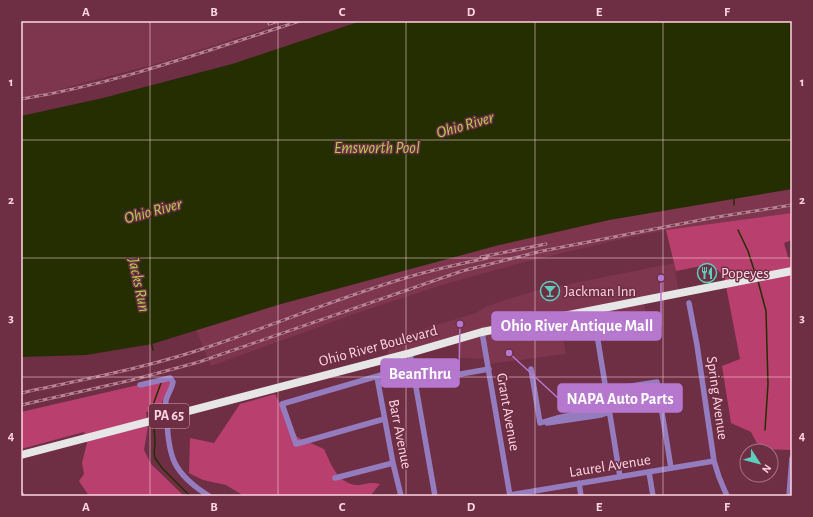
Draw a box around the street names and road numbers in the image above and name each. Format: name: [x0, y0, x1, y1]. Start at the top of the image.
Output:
street label: Ohio River Boulevard: [317, 323, 439, 369]
street label: Spring Avenue: [704, 355, 730, 441]
street label: Grant Avenue: [494, 372, 522, 452]
street label: Barr Avenue: [386, 398, 414, 470]
road number: PA 65: [149, 404, 189, 428]
street label: Laurel Avenue: [568, 452, 652, 480]

